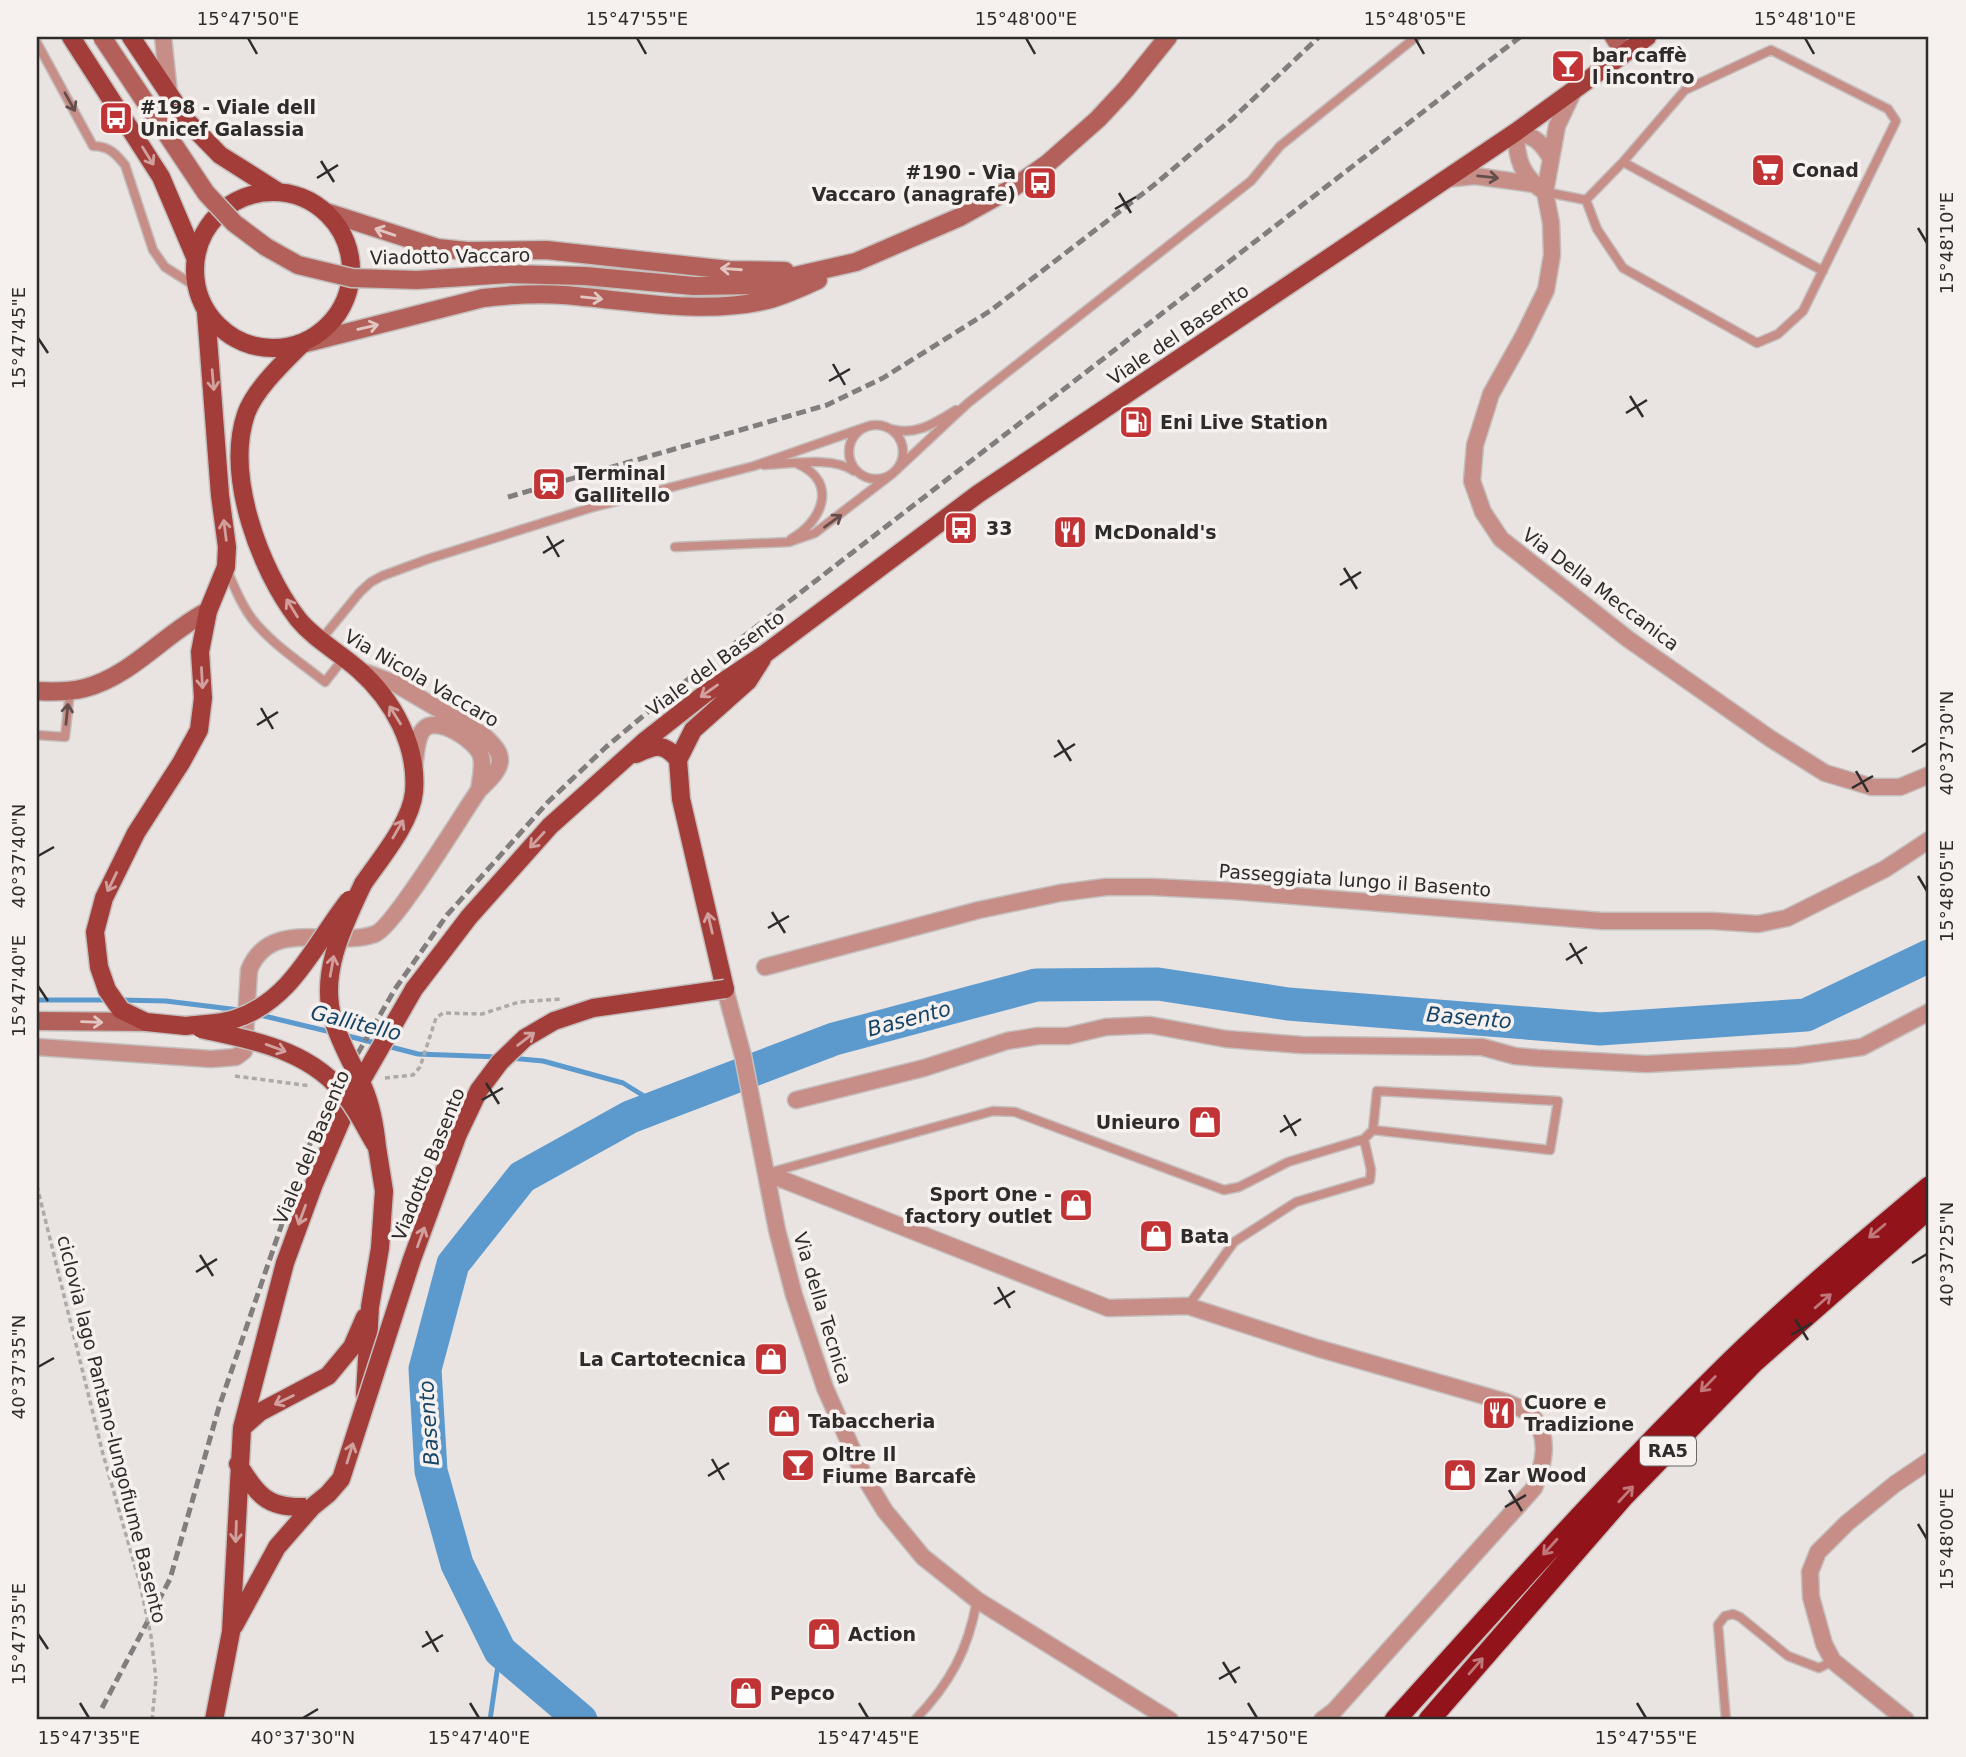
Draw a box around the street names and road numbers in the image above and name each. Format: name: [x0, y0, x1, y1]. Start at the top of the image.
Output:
street label: Viadotto Vaccaro: [370, 244, 530, 268]
street label: Viale del Basento: [1103, 279, 1253, 389]
street label: Via Della Meccanica: [1518, 523, 1684, 655]
street label: Viale del Basento: [642, 606, 788, 720]
street label: Via Nicola Vaccaro: [341, 625, 503, 731]
street label: Passeggiata lungo il Basento: [1218, 860, 1492, 900]
street label: Viale del Basento: [269, 1067, 353, 1227]
street label: Viadotto Basento: [387, 1084, 469, 1244]
street label: Via della Tecnica: [789, 1229, 857, 1387]
street label: ciclovia lago Pantano-lungofiume Basento: [53, 1233, 171, 1625]
road number: RA5: [1640, 1436, 1696, 1466]

